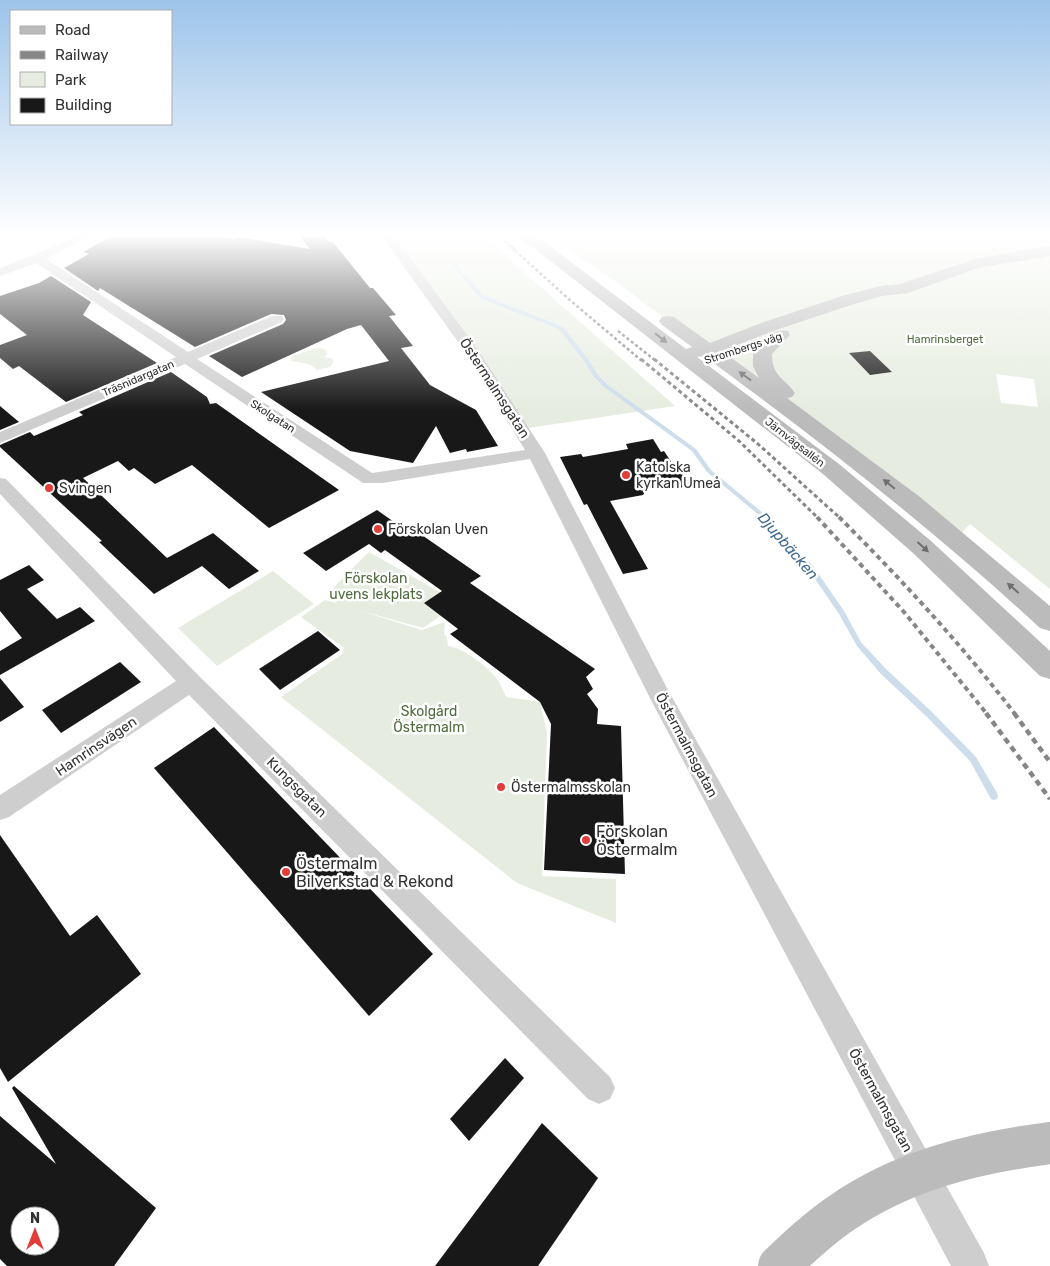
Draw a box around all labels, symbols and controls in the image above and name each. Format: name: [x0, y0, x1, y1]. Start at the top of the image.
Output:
legend: [10, 10, 172, 125]
text: Road: [55, 21, 91, 39]
text: Railway: [55, 46, 109, 64]
text: Park: [55, 71, 86, 89]
text: Building: [55, 96, 112, 114]
street label: Strombergs väg: [703, 330, 784, 367]
one-way arrow: [654, 333, 667, 343]
park label: Hamrinsberget: [907, 333, 984, 346]
street label: Östermalmsgatan: [456, 335, 533, 442]
street label: Träsnidargatan: [100, 357, 176, 399]
one-way arrow: [739, 371, 752, 382]
street label: Skolgatan: [248, 397, 298, 436]
street label: Järnvägsallén: [762, 415, 827, 470]
place label: Katolska kyrkan Umeå: [636, 459, 721, 492]
marker: Katolska kyrkan Umeå: [620, 469, 632, 481]
one-way arrow: [882, 479, 895, 490]
place label: Svingen: [59, 480, 112, 497]
marker: Svingen: [43, 482, 55, 494]
water label: Djupbäcken: [754, 509, 822, 583]
place label: Förskolan Uven: [388, 521, 488, 538]
marker: Förskolan Uven: [372, 523, 384, 535]
one-way arrow: [916, 542, 929, 553]
park label: Förskolan uvens lekplats: [329, 570, 423, 603]
one-way arrow: [1007, 583, 1020, 594]
street label: Östermalmsgatan: [652, 690, 721, 800]
park label: Skolgård Östermalm: [393, 703, 465, 736]
street label: Hamrinsvägen: [53, 713, 140, 780]
street label: Kungsgatan: [263, 754, 330, 821]
place label: Östermalmsskolan: [511, 779, 631, 796]
marker: Östermalmsskolan: [495, 781, 507, 793]
place label: Förskolan Östermalm: [596, 822, 677, 859]
marker: Förskolan Östermalm: [580, 834, 592, 846]
place label: Östermalm Bilverkstad & Rekond: [296, 854, 453, 891]
marker: Östermalm Bilverkstad & Rekond: [280, 866, 292, 878]
street label: Östermalmsgatan: [845, 1045, 916, 1155]
north arrow: [10, 1206, 60, 1256]
text: N: [30, 1210, 40, 1227]

